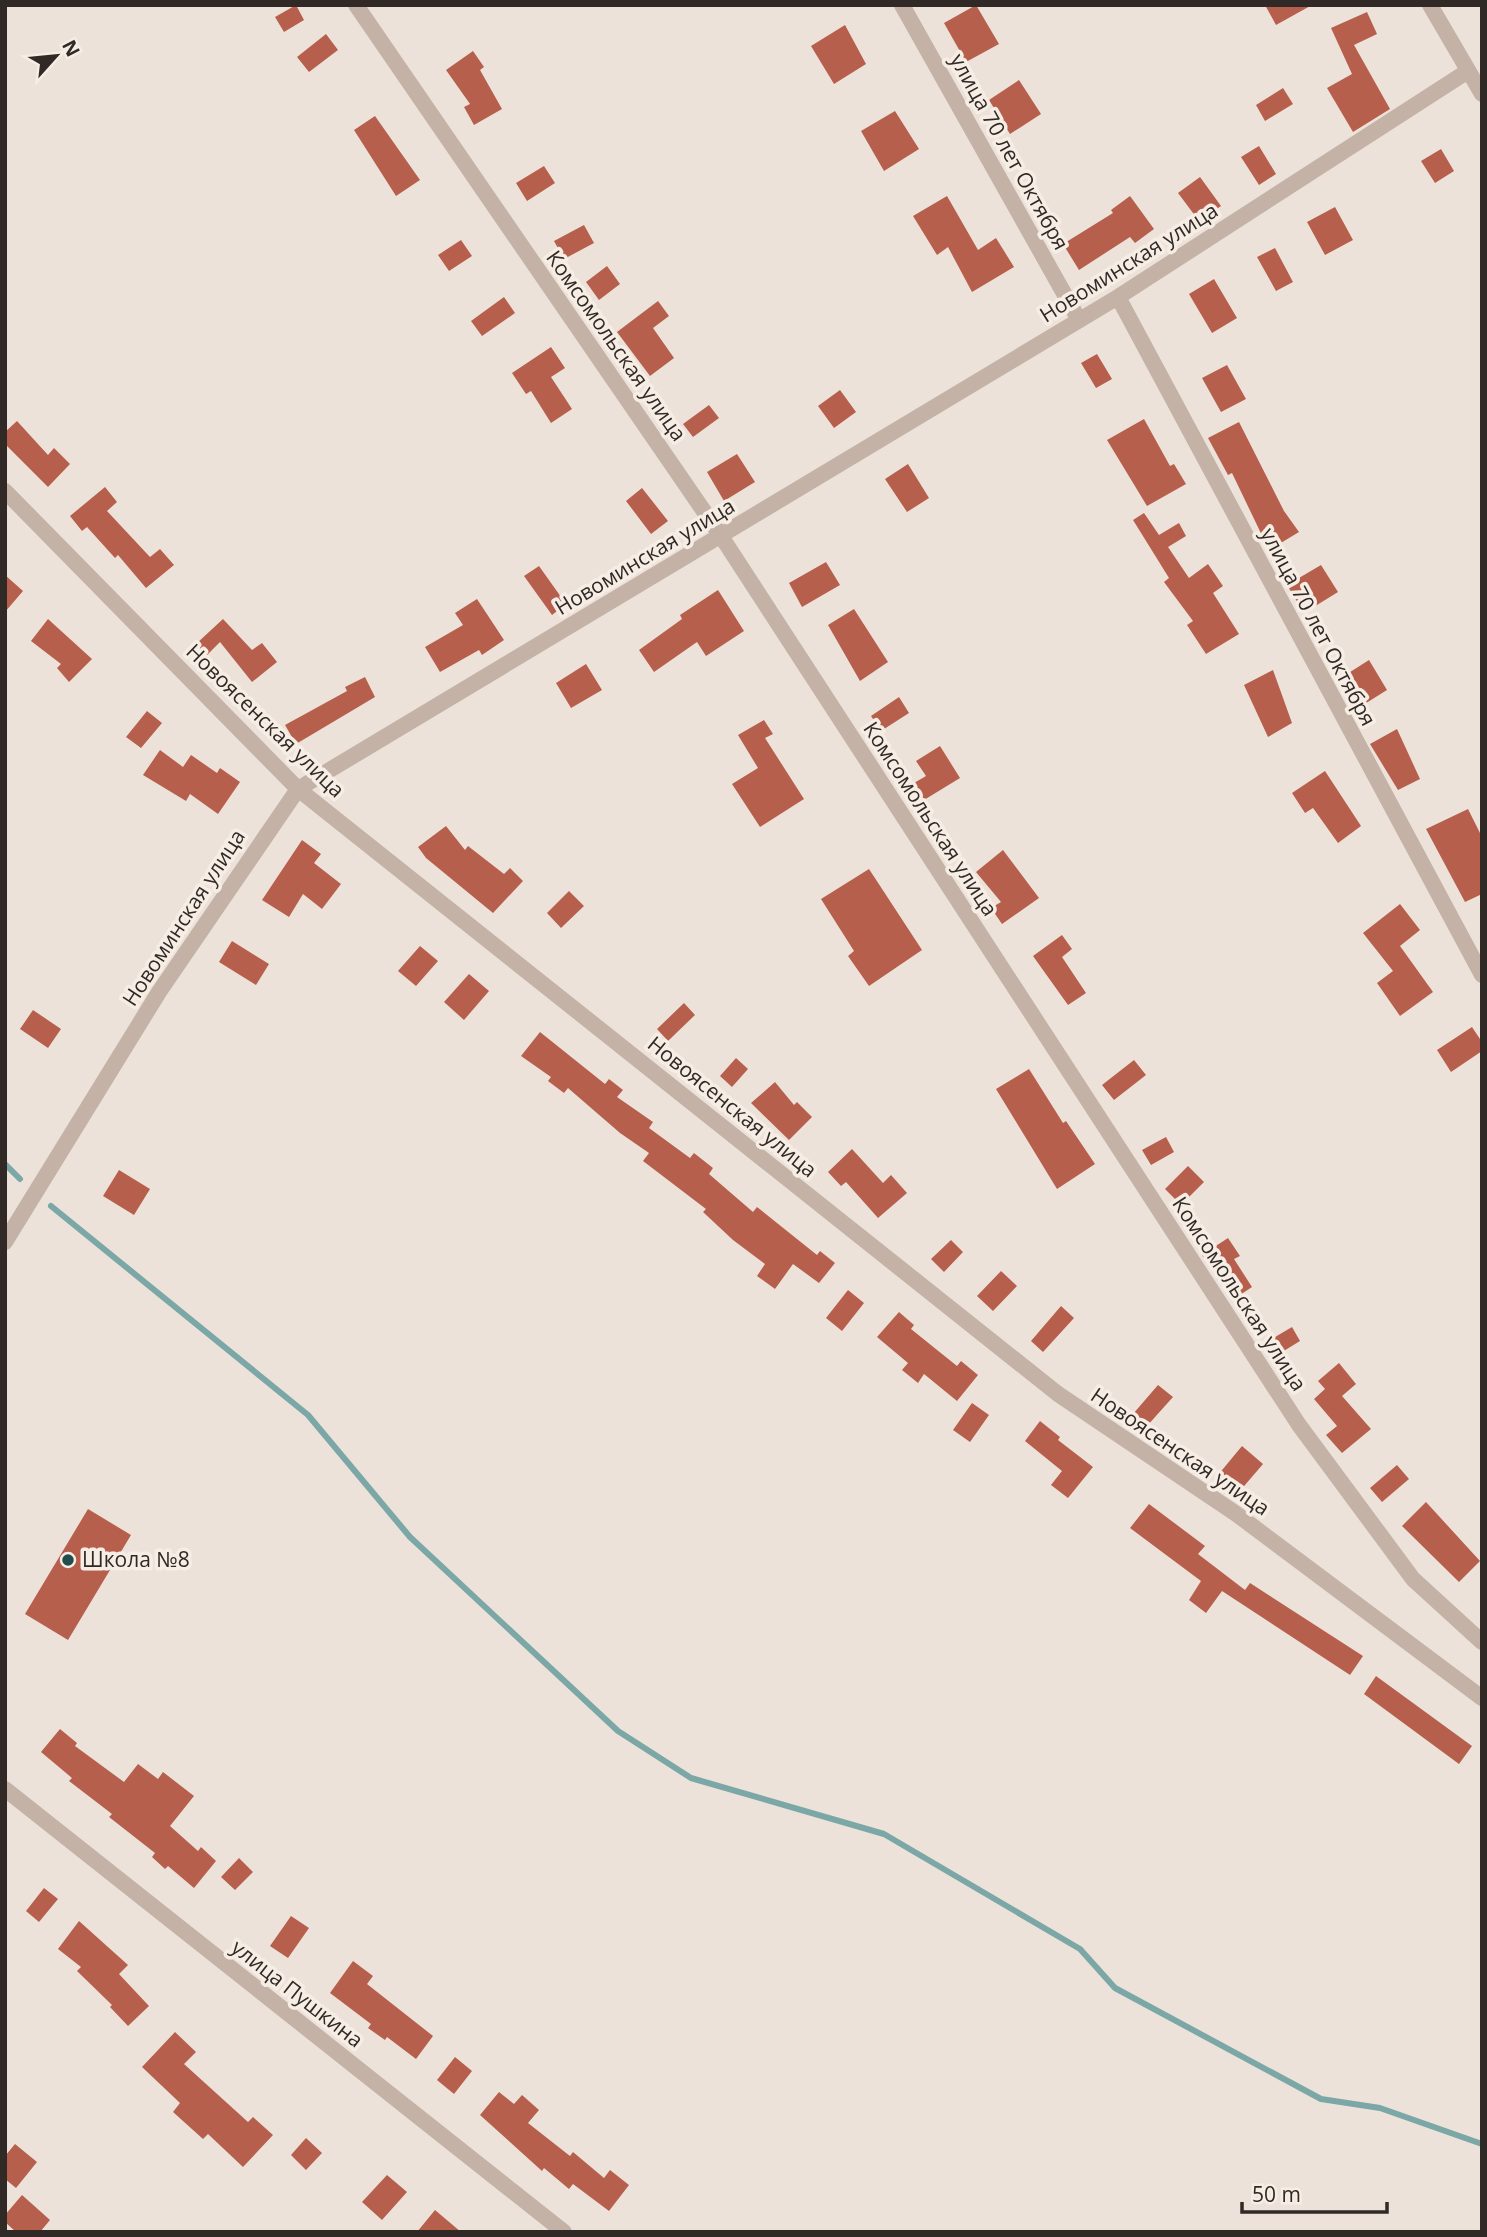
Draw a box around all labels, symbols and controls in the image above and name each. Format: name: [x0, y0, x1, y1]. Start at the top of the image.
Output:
north arrow: [21, 21, 91, 91]
text: N: [56, 35, 86, 61]
street label: улица 70 лет Октября: [944, 48, 1076, 255]
street label: Новоминская улица: [1034, 196, 1223, 328]
street label: Комсомольская улица: [540, 245, 693, 446]
street label: Новоминская улица: [549, 491, 740, 621]
street label: улица 70 лет Октября: [1255, 523, 1383, 730]
street label: Новоясенская улица: [180, 637, 351, 803]
street label: Комсомольская улица: [857, 716, 1004, 921]
street label: Новоминская улица: [116, 824, 251, 1011]
street label: Новоясенская улица: [642, 1029, 823, 1183]
street label: Комсомольская улица: [1166, 1191, 1313, 1396]
street label: Новоясенская улица: [1086, 1381, 1275, 1521]
place label: Школа №8: [82, 1545, 190, 1573]
marker: Школа №8: [60, 1552, 76, 1568]
street label: улица Пушкина: [226, 1933, 369, 2053]
scale bar: [1242, 2170, 1387, 2214]
text: 50 m: [1252, 2180, 1301, 2208]

